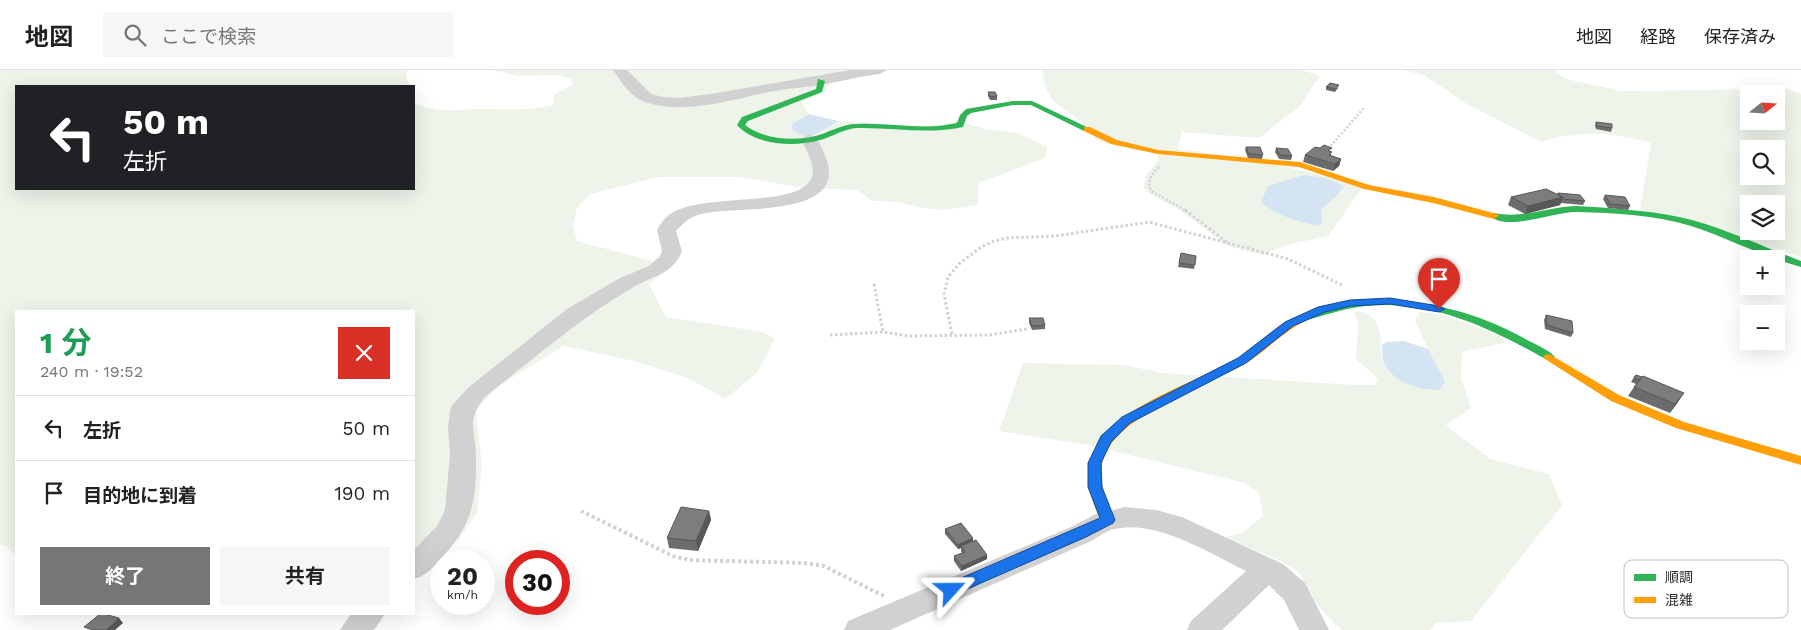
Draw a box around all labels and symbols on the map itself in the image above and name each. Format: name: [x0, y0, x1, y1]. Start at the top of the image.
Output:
north arrow: [1740, 85, 1785, 130]
pin: [1418, 258, 1460, 309]
speed limit sign: 30: [505, 550, 570, 615]
legend: [1624, 560, 1788, 618]
position arrow: [924, 563, 976, 615]
text: 順調: [1665, 569, 1693, 585]
text: 混雑: [1665, 592, 1693, 608]

